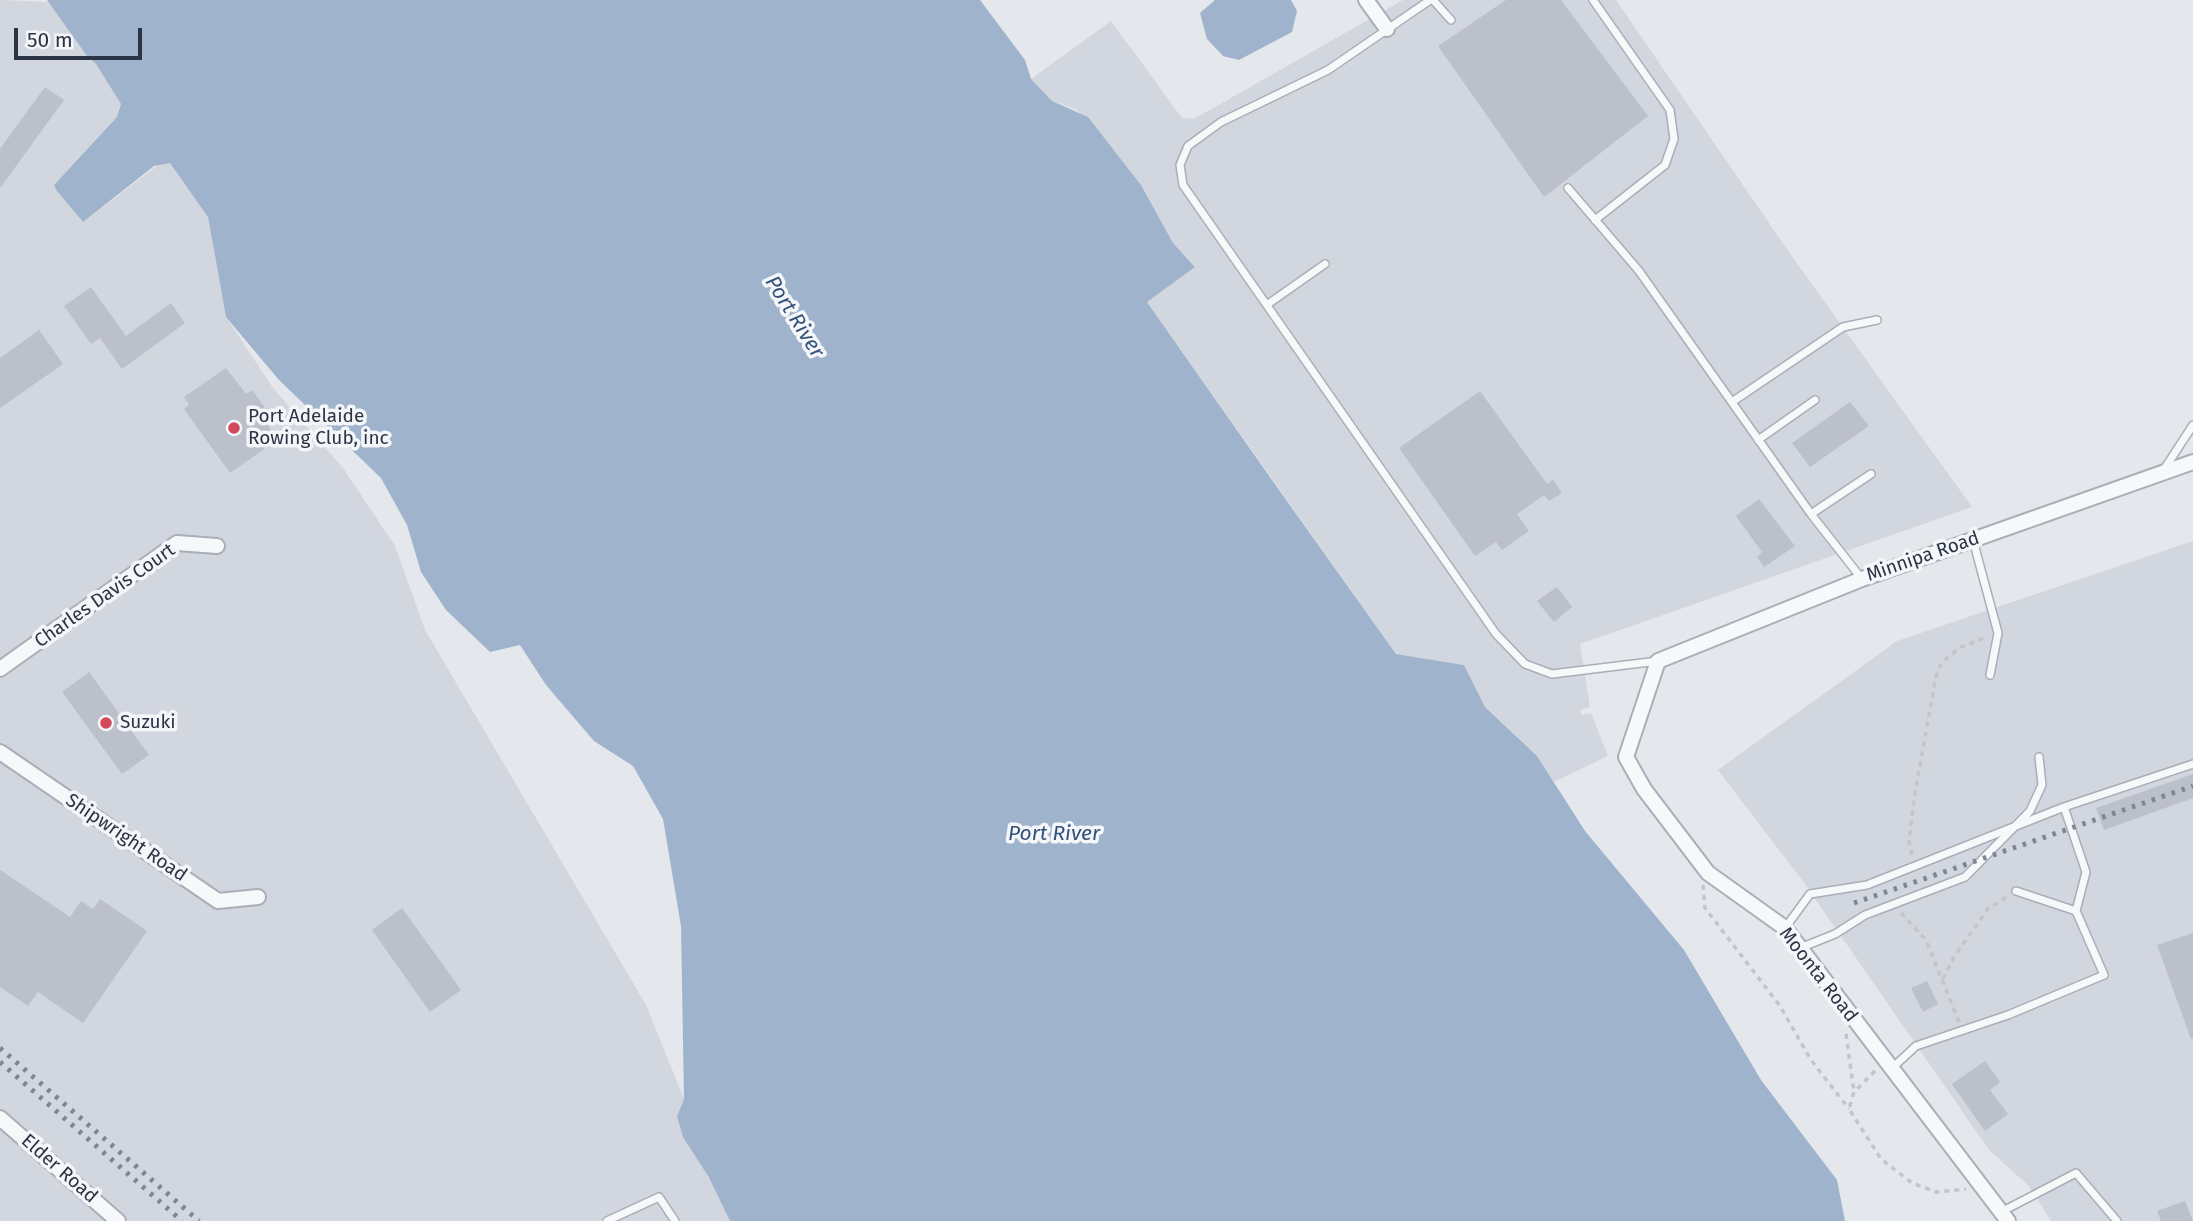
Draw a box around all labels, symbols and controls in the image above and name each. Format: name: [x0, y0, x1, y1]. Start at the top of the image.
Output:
scale bar: [18, 14, 145, 58]
text: 50 m: [27, 27, 73, 53]
water label: Port River: [759, 271, 829, 363]
place label: Port Adelaide Rowing Club, inc: [248, 406, 389, 450]
marker: Port Adelaide Rowing Club, inc: [226, 420, 242, 436]
street label: Minnipa Road: [1863, 527, 1983, 587]
street label: Charles Davis Court: [30, 539, 180, 653]
place label: Suzuki: [120, 712, 176, 734]
marker: Suzuki: [98, 715, 114, 731]
street label: Shipwright Road: [61, 789, 191, 887]
water label: Port River: [1008, 821, 1100, 847]
street label: Moonta Road: [1774, 923, 1862, 1027]
street label: Elder Road: [16, 1130, 102, 1208]

